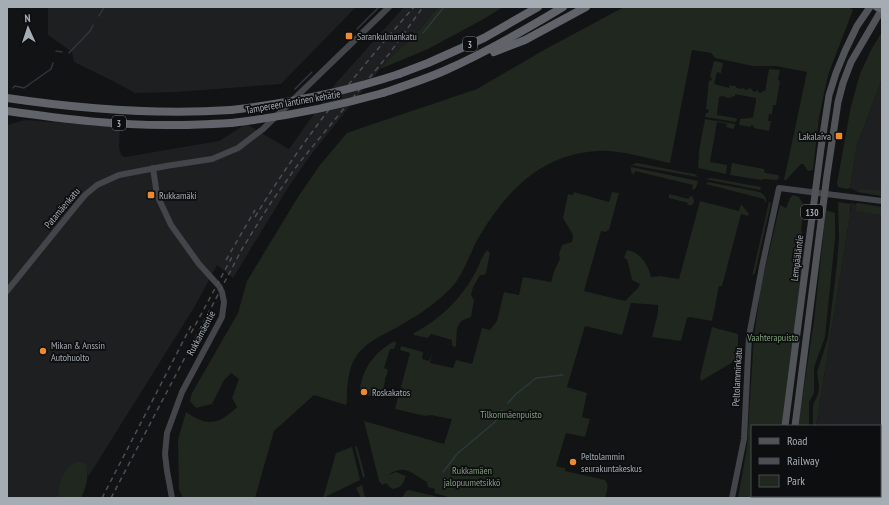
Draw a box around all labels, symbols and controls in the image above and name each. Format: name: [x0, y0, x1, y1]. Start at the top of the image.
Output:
north arrow: [8, 8, 48, 48]
text: N: [24, 11, 31, 25]
place label: Sarankulmankatu: [357, 30, 417, 43]
marker: Sarankulmankatu: [344, 31, 354, 41]
road number: 3: [463, 37, 477, 51]
street label: Tampereen läntinen kehätie: [245, 87, 341, 117]
road number: 3: [112, 116, 126, 130]
place label: Lakalaiva: [799, 130, 831, 143]
marker: Lakalaiva: [834, 131, 844, 141]
street label: Patamäenkatu: [41, 185, 83, 231]
place label: Rukkamäki: [159, 189, 196, 202]
marker: Rukkamäki: [146, 190, 156, 200]
road number: 130: [801, 205, 823, 219]
street label: Lempääläntie: [788, 234, 806, 282]
street label: Rukkamäentie: [184, 308, 218, 358]
park label: Vaahterapuisto: [746, 331, 799, 344]
place label: Mikan & Anssin Autohuolto: [51, 339, 105, 364]
marker: Mikan & Anssin Autohuolto: [38, 346, 48, 356]
street label: Peltolamminkatu: [729, 347, 745, 407]
place label: Roskakatos: [372, 386, 411, 399]
marker: Roskakatos: [359, 387, 369, 397]
park label: Tilkonmäenpuisto: [480, 408, 542, 421]
legend: [751, 425, 881, 497]
text: Road: [787, 433, 807, 448]
place label: Peltolammin seurakuntakeskus: [581, 450, 642, 475]
text: Railway: [787, 453, 820, 468]
marker: Peltolammin seurakuntakeskus: [568, 457, 578, 467]
park label: Rukkamäen jalopuumetsikkö: [444, 464, 500, 489]
text: Park: [787, 473, 805, 488]

